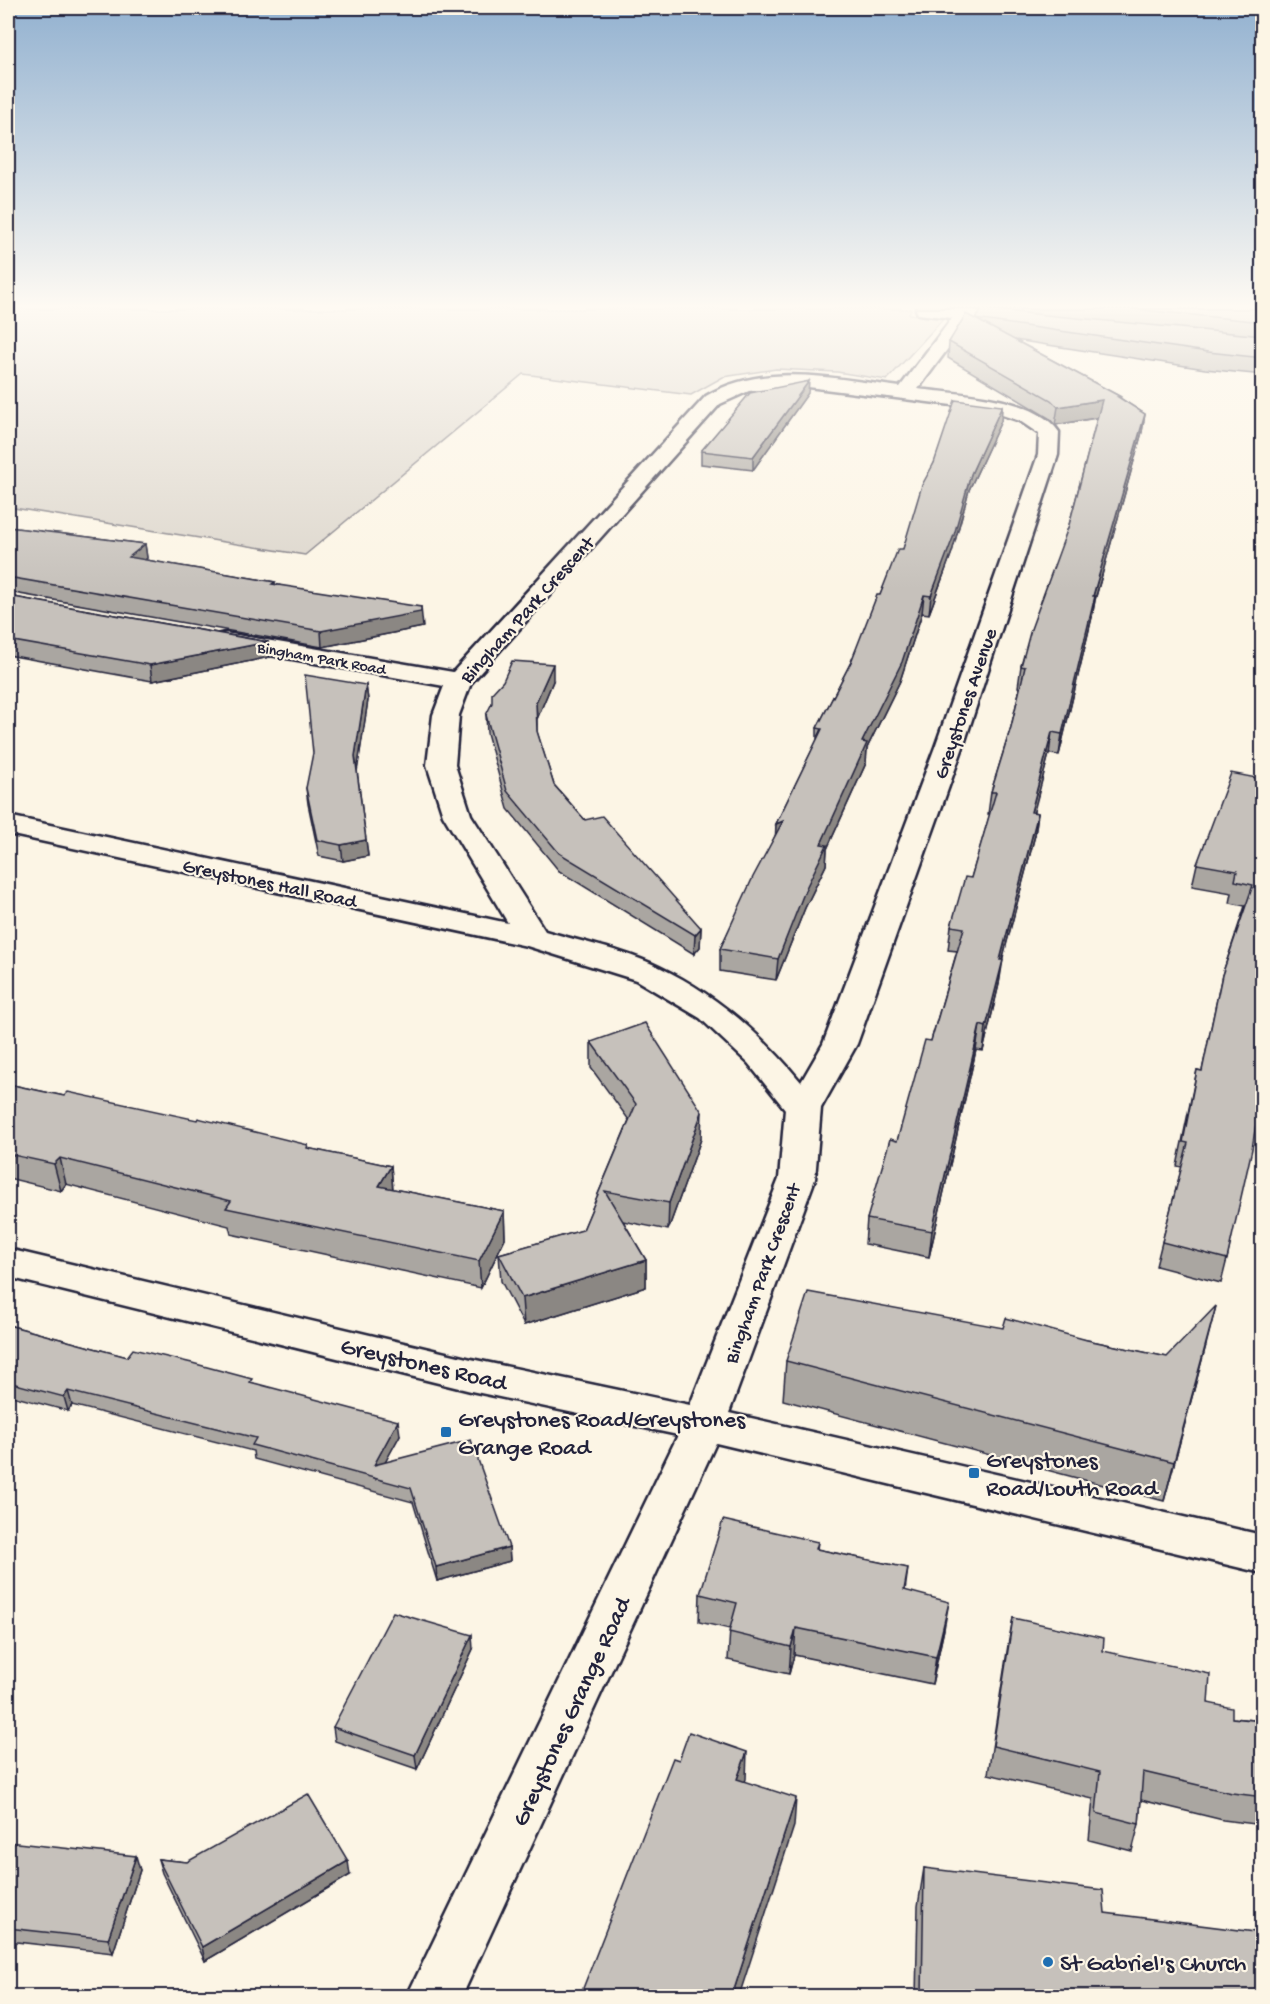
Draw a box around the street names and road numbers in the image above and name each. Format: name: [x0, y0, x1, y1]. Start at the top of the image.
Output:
street label: Bingham Park Crescent: [456, 532, 602, 690]
street label: Greystones Avenue: [931, 625, 1004, 783]
street label: Bingham Park Road: [255, 640, 389, 681]
street label: Greystones Hall Road: [180, 856, 361, 916]
street label: Bingham Park Crescent: [721, 1180, 808, 1368]
street label: Greystones Road: [337, 1333, 511, 1400]
street label: Greystones Grange Road: [507, 1591, 640, 1832]

